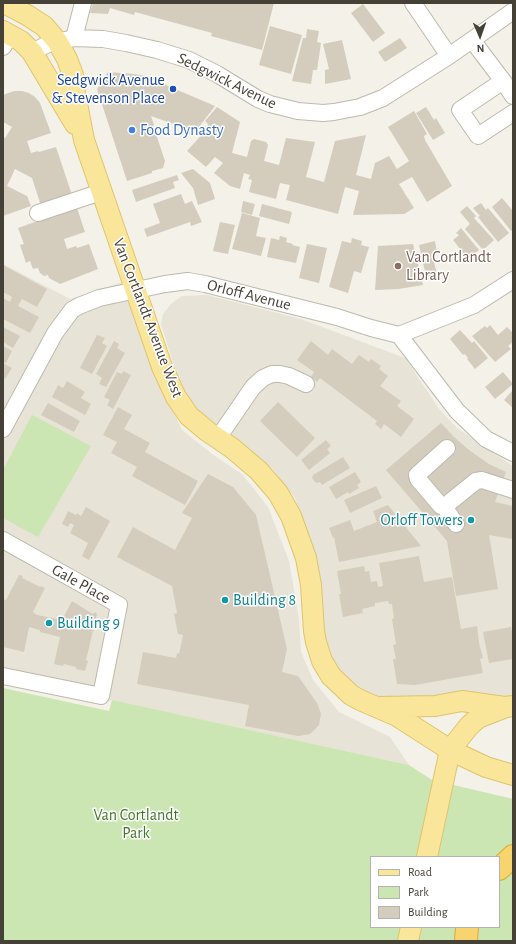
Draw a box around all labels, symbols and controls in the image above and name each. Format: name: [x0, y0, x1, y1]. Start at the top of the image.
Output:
north arrow: [460, 16, 500, 56]
text: N: [476, 43, 484, 54]
street label: Sedgwick Avenue: [174, 49, 280, 113]
place label: Sedgwick Avenue & Stevenson Place: [52, 70, 165, 108]
marker: Sedgwick Avenue & Stevenson Place: [168, 84, 178, 94]
place label: Food Dynasty: [140, 120, 224, 140]
marker: Food Dynasty: [127, 125, 137, 135]
street label: Van Cortlandt Avenue West: [109, 236, 187, 400]
place label: Van Cortlandt Library: [406, 247, 491, 285]
marker: Van Cortlandt Library: [393, 261, 403, 271]
street label: Orloff Avenue: [205, 275, 293, 315]
place label: Orloff Towers: [380, 510, 463, 530]
marker: Orloff Towers: [466, 515, 476, 525]
street label: Gale Place: [48, 560, 114, 608]
place label: Building 8: [233, 590, 296, 610]
marker: Building 8: [220, 595, 230, 605]
place label: Building 9: [57, 613, 120, 633]
marker: Building 9: [44, 618, 54, 628]
park label: Van Cortlandt Park: [93, 805, 179, 843]
legend: [370, 856, 500, 928]
text: Road: [408, 866, 432, 878]
text: Park: [408, 886, 429, 898]
text: Building: [408, 906, 448, 918]

